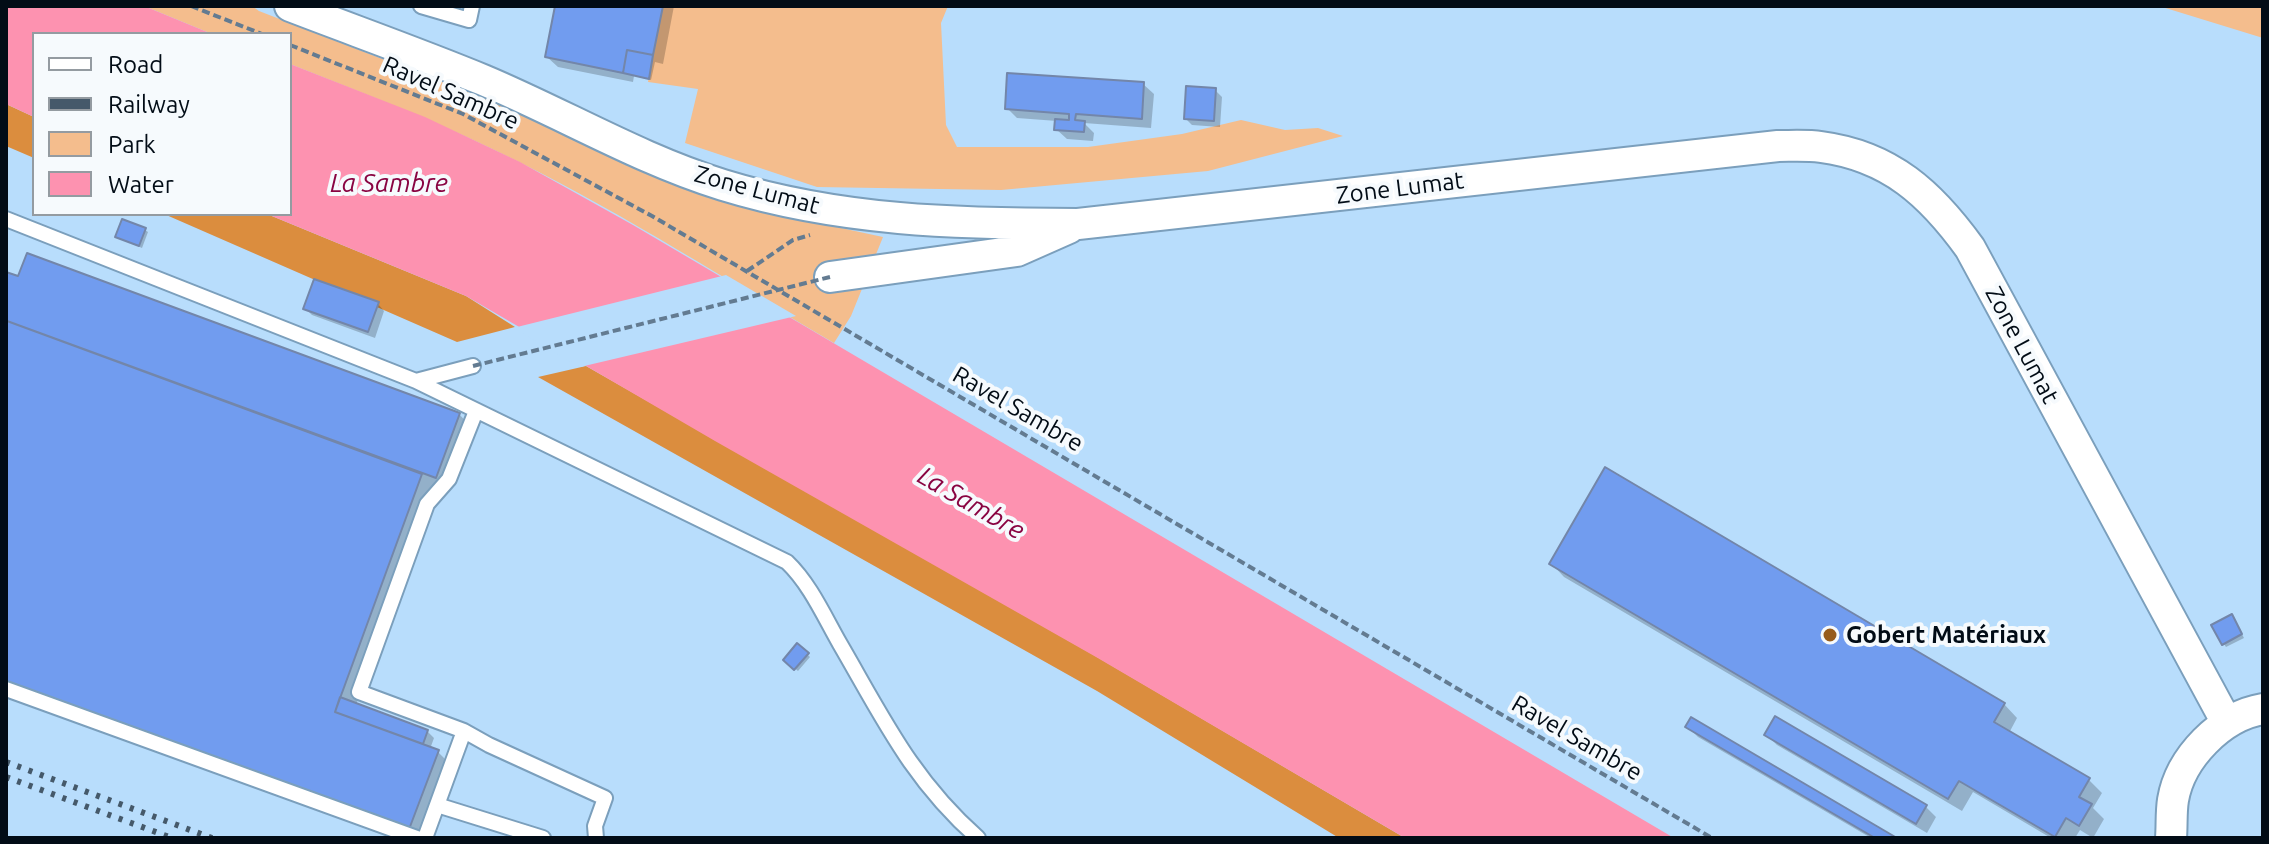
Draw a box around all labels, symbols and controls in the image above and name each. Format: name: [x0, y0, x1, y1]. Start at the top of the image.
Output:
legend: [32, 32, 292, 216]
street label: Ravel Sambre: [378, 50, 524, 136]
text: Road: [108, 51, 163, 78]
text: Railway: [108, 91, 190, 118]
text: Park: [108, 131, 156, 158]
street label: Zone Lumat: [691, 159, 823, 221]
street label: Zone Lumat: [1335, 166, 1465, 210]
water label: La Sambre: [330, 167, 448, 199]
text: Water: [108, 171, 174, 198]
street label: Zone Lumat: [1979, 282, 2065, 408]
street label: Ravel Sambre: [948, 360, 1088, 458]
water label: La Sambre: [912, 460, 1030, 546]
place label: Gobert Matériaux: [1846, 621, 2046, 649]
marker: Gobert Matériaux: [1821, 626, 1839, 644]
street label: Ravel Sambre: [1507, 689, 1647, 787]

